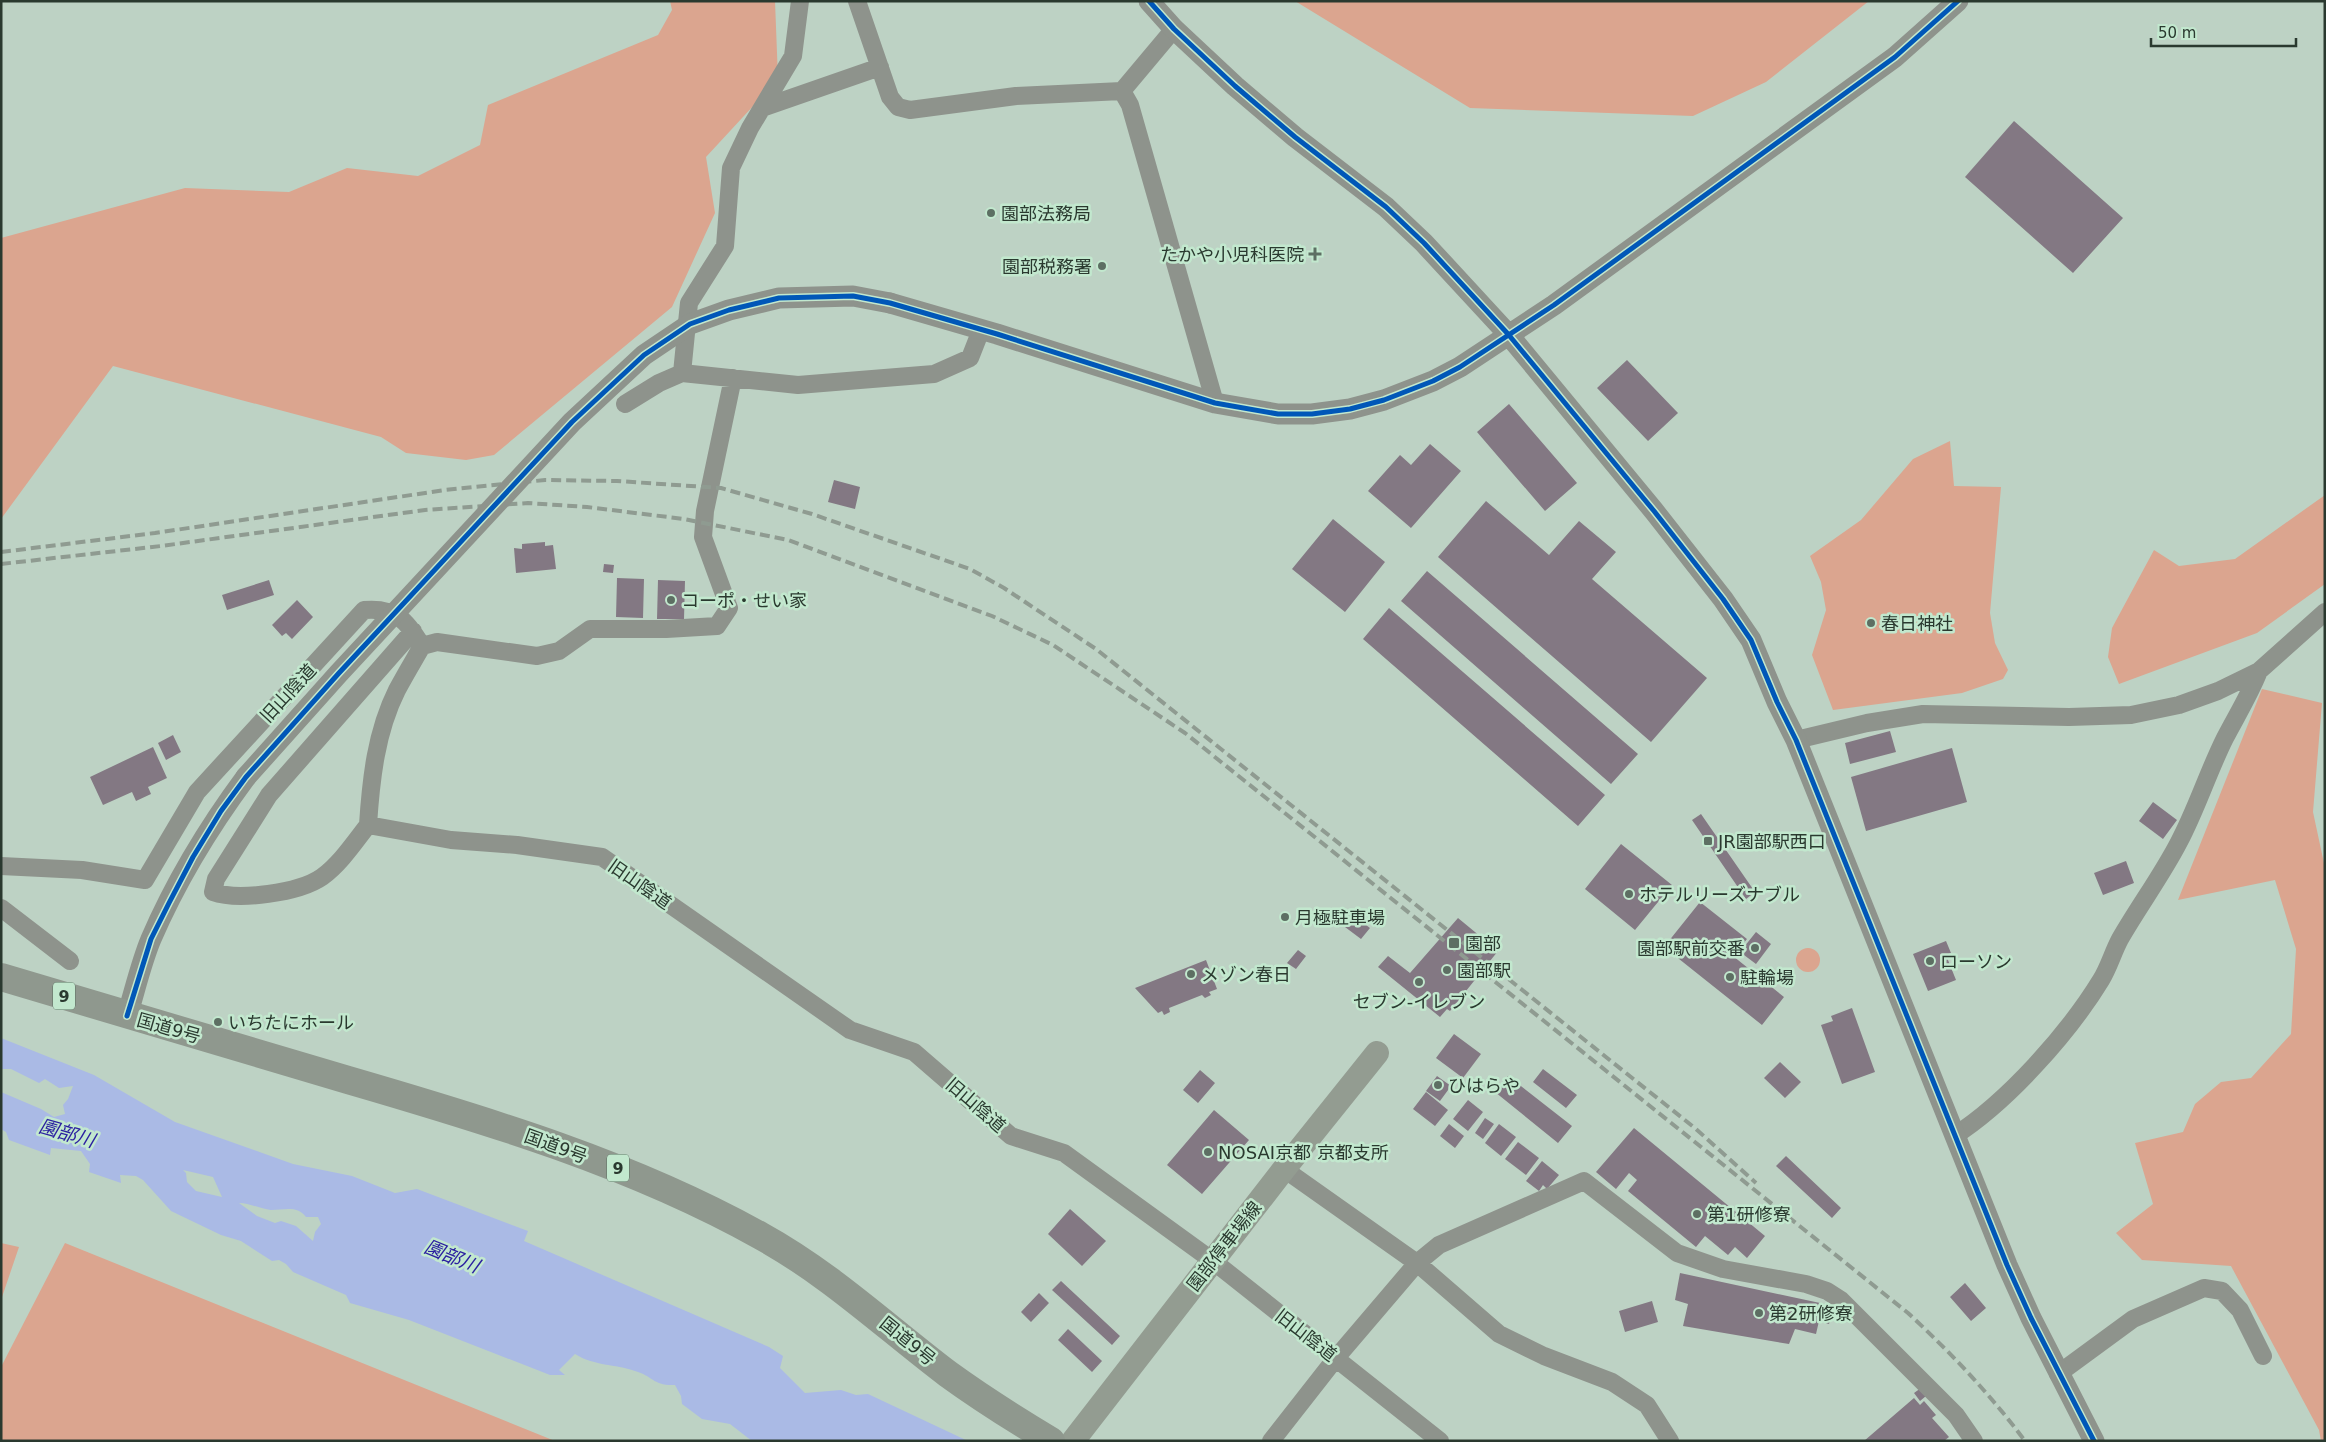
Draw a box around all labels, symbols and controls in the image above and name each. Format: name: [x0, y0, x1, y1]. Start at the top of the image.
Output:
scale bar: [2151, 15, 2296, 47]
text: 50 m: [2158, 24, 2196, 42]
place label: 園部法務局: [1001, 203, 1091, 224]
marker: 園部法務局: [985, 207, 997, 219]
place label: たかや小児科医院: [1160, 244, 1304, 265]
marker: たかや小児科医院: [1308, 247, 1322, 261]
place label: 園部税務署: [1002, 256, 1092, 277]
marker: 園部税務署: [1096, 260, 1108, 272]
place label: コーポ・せい家: [681, 590, 807, 611]
marker: コーポ・せい家: [665, 594, 677, 606]
place label: 春日神社: [1881, 613, 1953, 634]
marker: 春日神社: [1865, 617, 1877, 629]
street label: 旧山陰道: [256, 660, 320, 726]
place label: JR園部駅西口: [1717, 831, 1826, 852]
marker: JR園部駅西口: [1702, 835, 1714, 847]
street label: 旧山陰道: [604, 855, 676, 913]
place label: ホテルリーズナブル: [1639, 884, 1800, 905]
marker: ホテルリーズナブル: [1623, 888, 1635, 900]
place label: 月極駐車場: [1295, 907, 1385, 928]
marker: 月極駐車場: [1279, 911, 1291, 923]
place label: 園部: [1465, 933, 1501, 954]
marker: 園部: [1447, 936, 1461, 950]
place label: 園部駅前交番: [1637, 938, 1745, 959]
marker: 園部駅前交番: [1749, 942, 1761, 954]
place label: ローソン: [1940, 951, 2012, 972]
marker: ローソン: [1924, 955, 1936, 967]
place label: 園部駅: [1457, 960, 1511, 981]
place label: メゾン春日: [1201, 964, 1291, 985]
marker: 園部駅: [1441, 964, 1453, 976]
place label: 駐輪場: [1740, 967, 1794, 988]
marker: メゾン春日: [1185, 968, 1197, 980]
marker: 駐輪場: [1724, 971, 1736, 983]
marker: セブン-イレブン: [1413, 976, 1425, 988]
road number: 9: [53, 982, 75, 1009]
place label: セブン-イレブン: [1353, 991, 1485, 1012]
street label: 国道9号: [135, 1009, 203, 1047]
place label: いちたにホール: [228, 1012, 354, 1033]
marker: いちたにホール: [212, 1016, 224, 1028]
street label: 旧山陰道: [942, 1073, 1010, 1137]
place label: ひはらや: [1448, 1075, 1520, 1096]
marker: ひはらや: [1432, 1079, 1444, 1091]
water label: 園部川: [37, 1115, 99, 1152]
street label: 国道9号: [522, 1125, 590, 1167]
place label: NOSAI京都 京都支所: [1218, 1142, 1389, 1163]
marker: NOSAI京都 京都支所: [1202, 1146, 1214, 1158]
road number: 9: [607, 1154, 629, 1182]
street label: 園部停車場線: [1182, 1197, 1266, 1295]
place label: 第1研修寮: [1707, 1204, 1790, 1225]
marker: 第1研修寮: [1691, 1208, 1703, 1220]
water label: 園部川: [421, 1235, 484, 1278]
place label: 第2研修寮: [1769, 1303, 1852, 1324]
street label: 旧山陰道: [1271, 1305, 1341, 1365]
marker: 第2研修寮: [1753, 1307, 1765, 1319]
street label: 国道9号: [876, 1312, 940, 1370]

